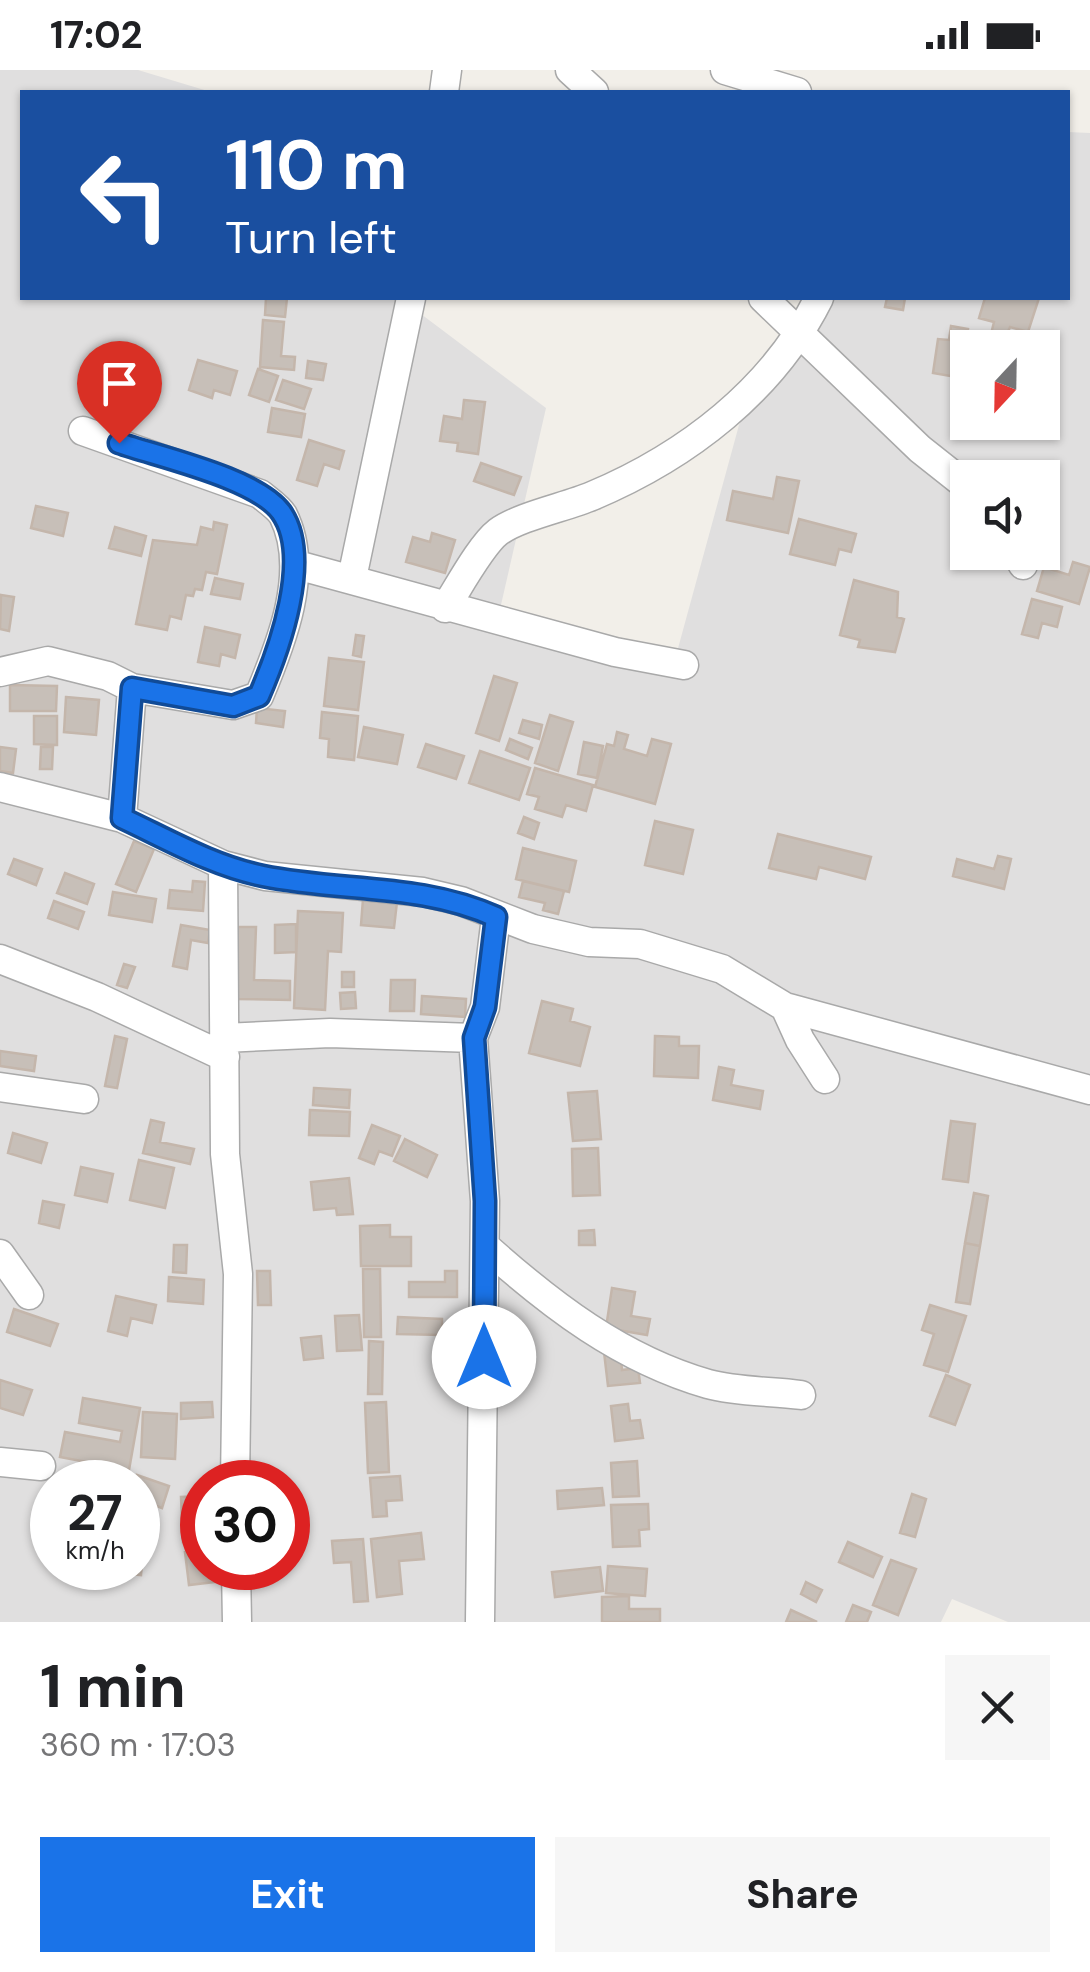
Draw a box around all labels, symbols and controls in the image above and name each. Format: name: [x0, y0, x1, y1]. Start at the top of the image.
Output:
text: 17:02: [50, 10, 142, 60]
text: 110 m: [225, 120, 408, 211]
icon: left: [60, 130, 190, 260]
text: Turn left: [225, 208, 397, 267]
north arrow: [950, 330, 1060, 440]
map controls: [950, 330, 1060, 570]
pin: [77, 341, 162, 444]
icon: arrive: [92, 356, 147, 411]
button: sound: [950, 460, 1060, 570]
position arrow: [432, 1305, 536, 1409]
speed limit sign: 30: [180, 1460, 310, 1590]
text: 27: [67, 1480, 123, 1546]
text: km/h: [65, 1534, 125, 1567]
text: 1 min: [40, 1647, 186, 1726]
button: close: [945, 1655, 1050, 1760]
text: 360 m · 17:03: [40, 1724, 236, 1766]
button: Exit: [40, 1837, 535, 1952]
button: Share: [555, 1837, 1050, 1952]

